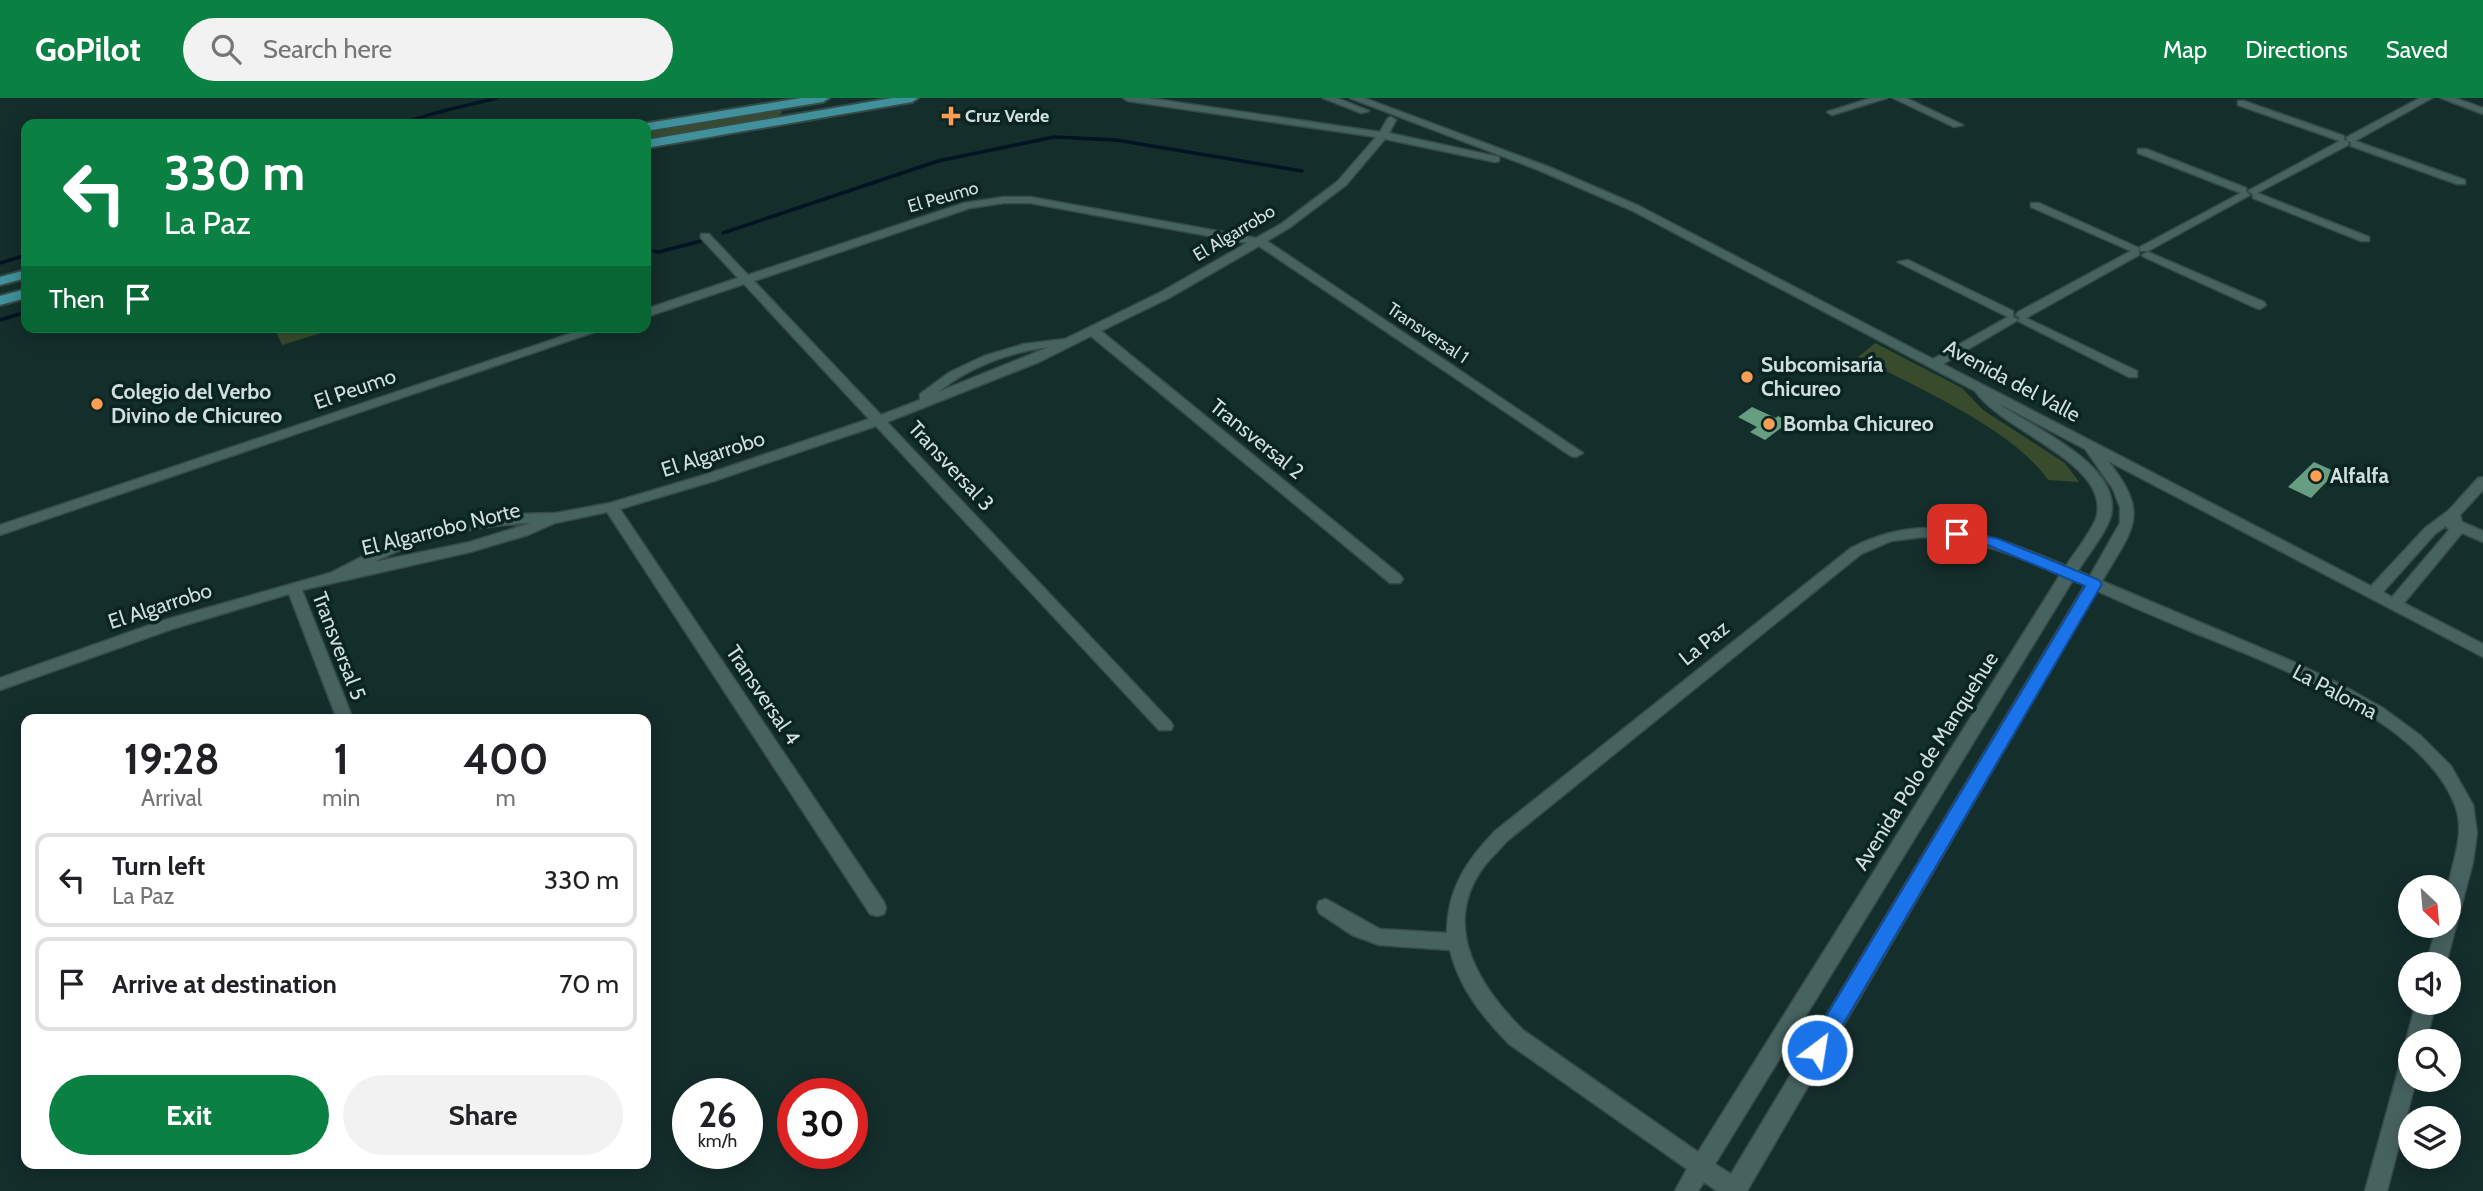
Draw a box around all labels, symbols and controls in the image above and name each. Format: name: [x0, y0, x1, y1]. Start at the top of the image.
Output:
search box: [183, 18, 673, 81]
text: GoPilot: [35, 29, 141, 69]
icon: search: [207, 30, 245, 68]
text: Search here: [263, 33, 392, 65]
text: Map: [2163, 35, 2207, 64]
text: Directions: [2245, 35, 2348, 64]
text: Saved: [2386, 35, 2448, 64]
place label: Cruz Verde: [965, 105, 1049, 127]
marker: Cruz Verde: [943, 108, 959, 124]
text: 330 m: [164, 143, 305, 202]
icon: left: [49, 147, 140, 238]
street label: El Peumo: [905, 176, 981, 218]
street label: El Algarrobo: [1189, 200, 1279, 266]
text: La Paz: [164, 203, 251, 242]
icon: arrive: [119, 280, 157, 318]
text: Then: [49, 283, 105, 315]
street label: Transversal 1: [1383, 298, 1473, 368]
street label: Avenida del Valle: [1940, 334, 2085, 427]
place label: Subcomisaría Chicureo: [1761, 352, 1884, 401]
street label: El Peumo: [311, 363, 399, 414]
marker: Subcomisaría Chicureo: [1739, 369, 1755, 385]
place label: Colegio del Verbo Divino de Chicureo: [111, 379, 282, 428]
street label: Transversal 2: [1205, 393, 1309, 484]
marker: Colegio del Verbo Divino de Chicureo: [89, 396, 105, 412]
place label: Bomba Chicureo: [1783, 411, 1934, 436]
street label: Transversal 3: [903, 416, 999, 516]
marker: Bomba Chicureo: [1761, 416, 1777, 432]
street label: El Algarrobo: [658, 425, 768, 482]
place label: Alfalfa: [2330, 463, 2389, 488]
marker: Alfalfa: [2308, 468, 2324, 484]
street label: El Algarrobo Norte: [359, 497, 523, 560]
pin: [1927, 504, 1987, 564]
icon: arrive: [1938, 515, 1976, 553]
street label: El Algarrobo: [105, 577, 215, 634]
street label: Transversal 5: [307, 588, 372, 703]
street label: La Paz: [1674, 615, 1734, 670]
street label: Transversal 4: [721, 640, 806, 749]
street label: Avenida Polo de Manquehue: [1848, 647, 2003, 874]
street label: La Paloma: [2289, 659, 2382, 724]
text: 19:28: [124, 733, 220, 785]
text: 1: [334, 733, 349, 785]
text: 400: [463, 733, 548, 785]
text: Arrival: [141, 784, 202, 812]
text: min: [322, 784, 360, 812]
text: m: [496, 784, 516, 812]
text: Turn left: [112, 850, 205, 882]
icon: left: [53, 861, 91, 899]
text: 330 m: [544, 864, 619, 896]
north arrow: [2398, 875, 2460, 938]
map controls: [2398, 875, 2461, 1169]
text: La Paz: [112, 882, 174, 910]
button: sound: [2398, 952, 2461, 1015]
icon: arrive: [53, 965, 91, 1003]
text: Arrive at destination: [112, 968, 337, 1000]
text: 70 m: [559, 968, 619, 1000]
position arrow: [1780, 1013, 1854, 1087]
button: search: [2398, 1029, 2461, 1092]
button: Exit: [49, 1075, 329, 1155]
button: Share: [343, 1075, 623, 1155]
speed limit sign: 30: [777, 1078, 868, 1169]
text: 26: [698, 1093, 737, 1136]
button: layers: [2398, 1106, 2461, 1169]
text: km/h: [698, 1130, 737, 1152]

